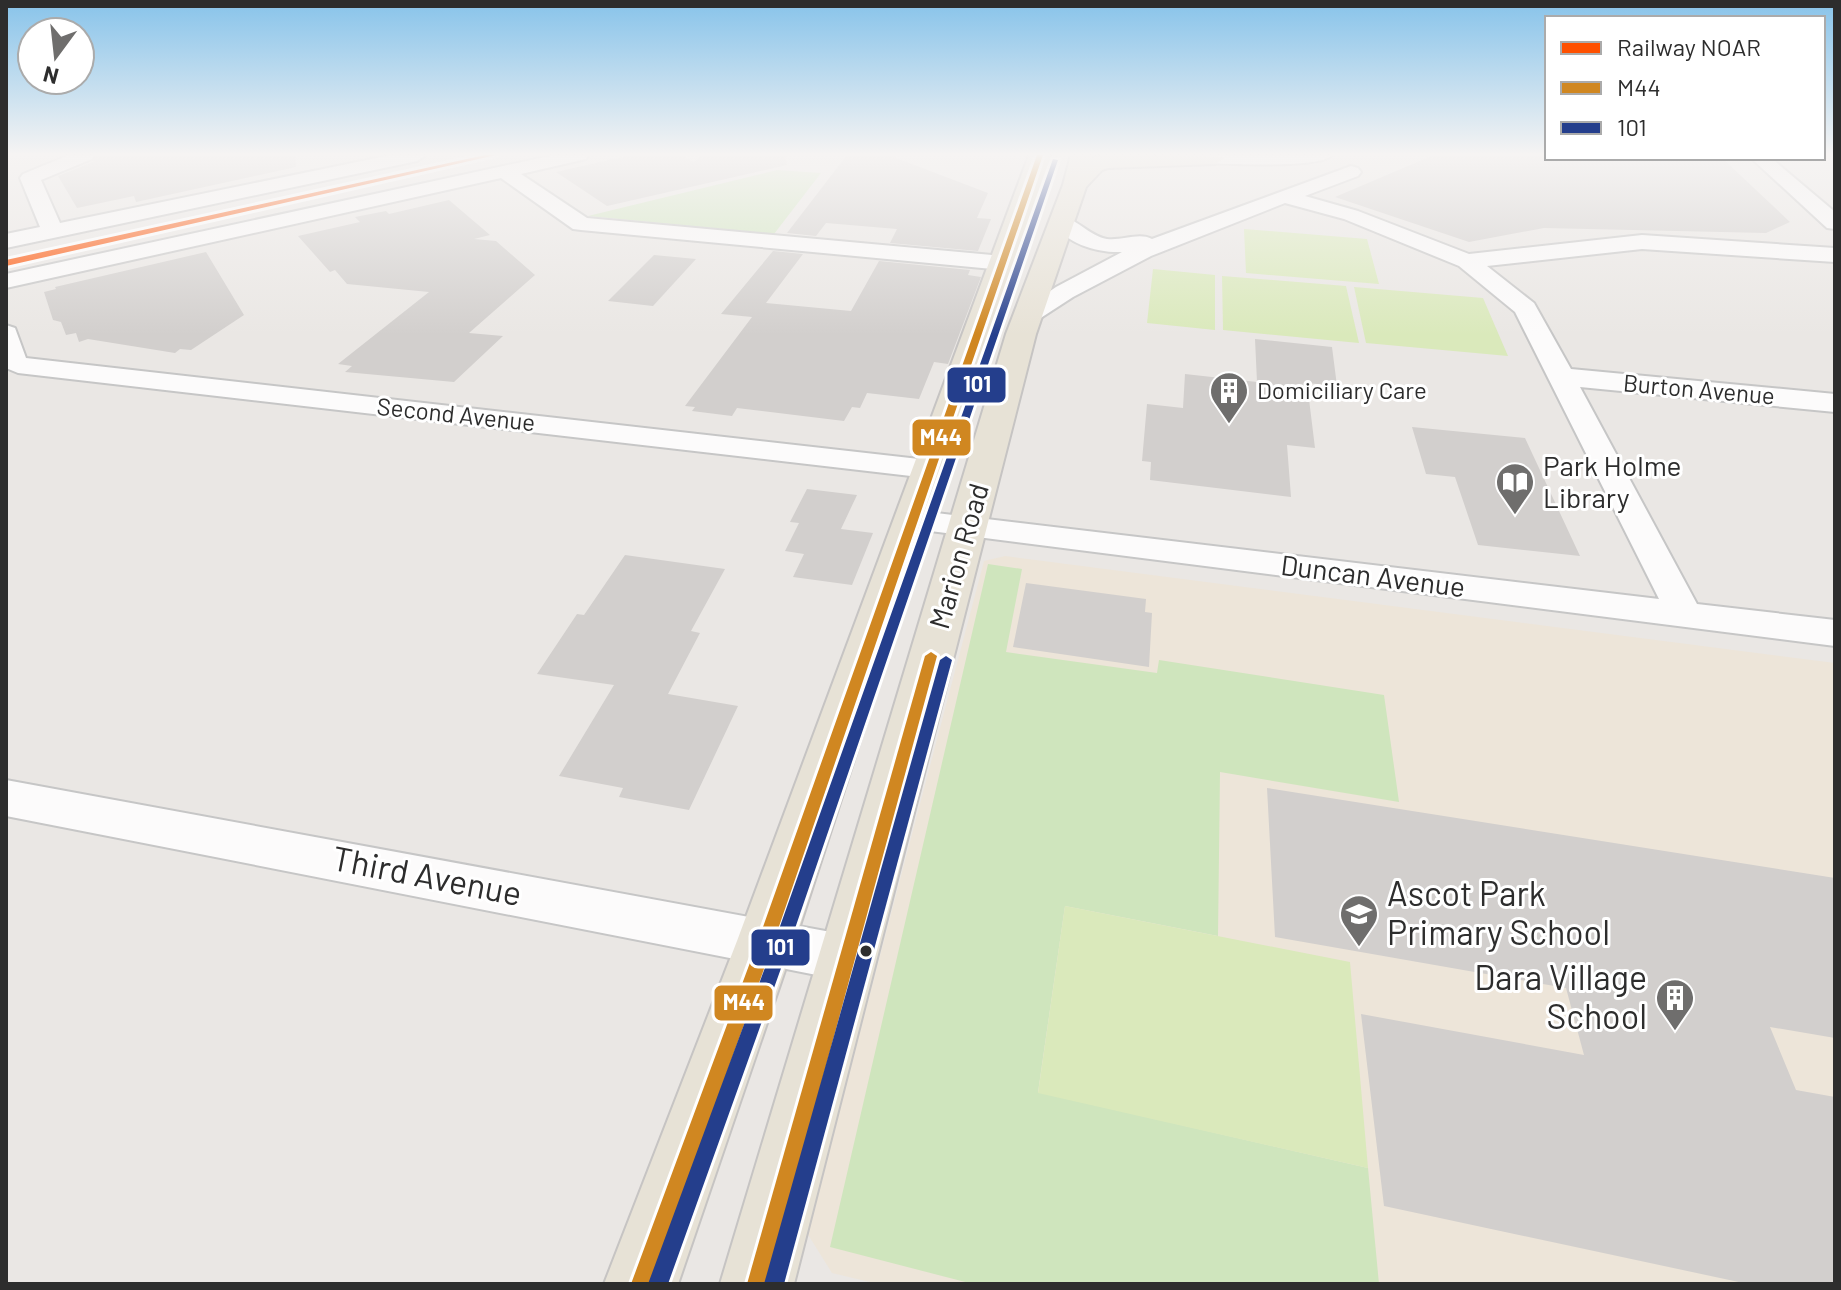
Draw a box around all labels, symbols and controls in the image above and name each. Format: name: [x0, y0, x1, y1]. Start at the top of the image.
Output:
north arrow: [16, 16, 96, 96]
legend: [1545, 16, 1825, 160]
text: Railway NOAR: [1617, 32, 1761, 61]
text: N: [40, 62, 61, 91]
text: M44: [1617, 72, 1661, 101]
text: 101: [1617, 112, 1647, 141]
line badge: 101: [946, 366, 1007, 404]
street label: Burton Avenue: [1622, 367, 1776, 410]
text: 101: [963, 370, 991, 396]
building icon: Domiciliary Care: [1208, 370, 1250, 425]
place label: Domiciliary Care: [1257, 375, 1427, 404]
street label: Second Avenue: [375, 391, 537, 436]
line badge: M44: [911, 418, 972, 457]
text: M44: [920, 423, 962, 449]
place label: Park Holme Library: [1543, 448, 1682, 514]
library icon: Park Holme Library: [1494, 461, 1536, 516]
street label: Marion Road: [921, 479, 995, 632]
street label: Duncan Avenue: [1279, 547, 1467, 603]
street label: Third Avenue: [329, 836, 525, 913]
place label: Ascot Park Primary School: [1387, 872, 1610, 952]
school or university icon: Ascot Park Primary School: [1338, 893, 1380, 948]
line badge: 101: [750, 928, 811, 967]
text: 101: [766, 933, 794, 959]
unlabelled marker: [858, 943, 874, 959]
place label: Dara Village School: [1474, 956, 1647, 1036]
building icon: Dara Village School: [1654, 977, 1696, 1032]
line badge: M44: [713, 984, 774, 1022]
text: M44: [723, 988, 765, 1014]

